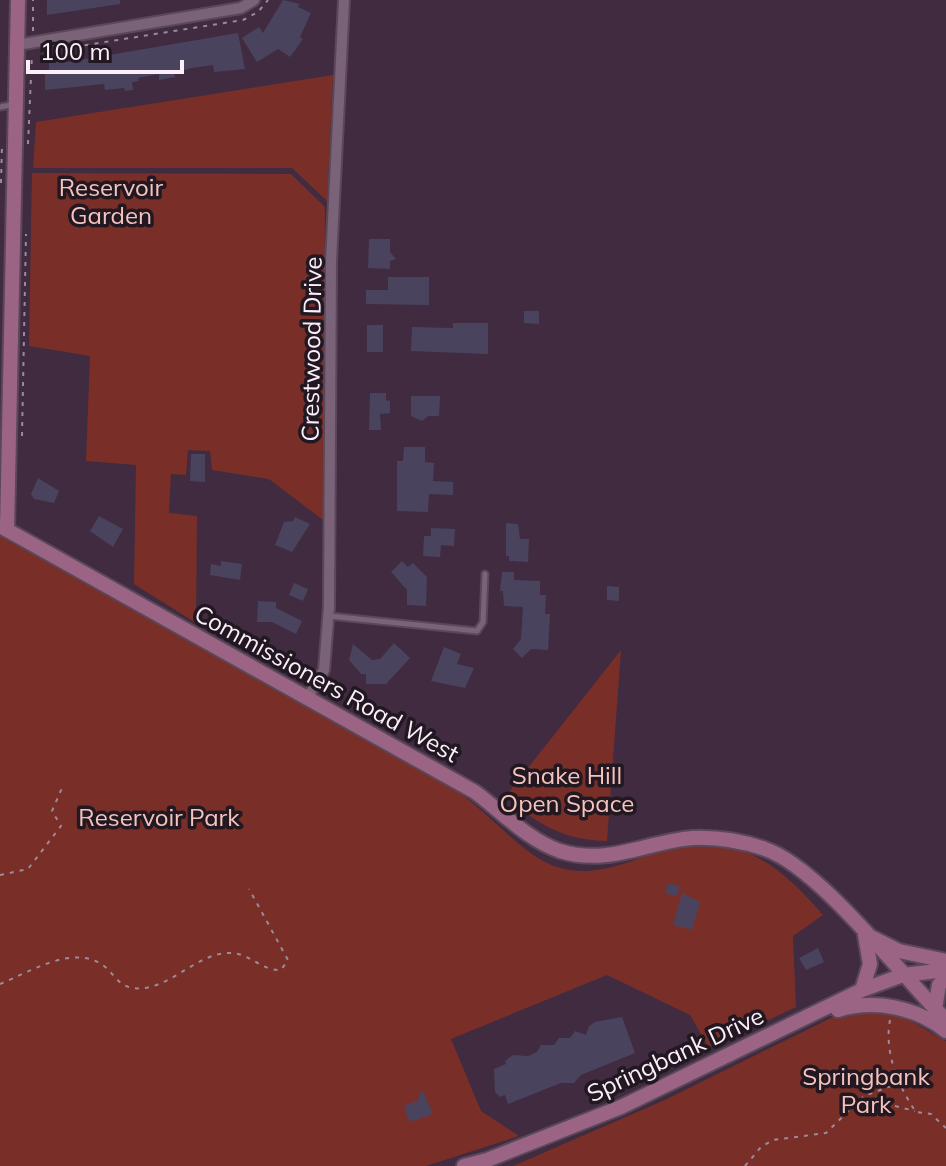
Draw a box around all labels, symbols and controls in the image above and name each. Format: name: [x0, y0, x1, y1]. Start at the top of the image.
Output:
scale bar: [28, 24, 182, 74]
text: 100 m: [40, 36, 111, 66]
park label: Reservoir Garden: [59, 172, 164, 230]
street label: Crestwood Drive: [294, 256, 328, 442]
street label: Commissioners Road West: [189, 598, 465, 768]
park label: Snake Hill Open Space: [500, 760, 634, 818]
park label: Reservoir Park: [78, 802, 240, 832]
street label: Springbank Drive: [582, 1000, 768, 1108]
park label: Springbank Park: [802, 1061, 930, 1119]

